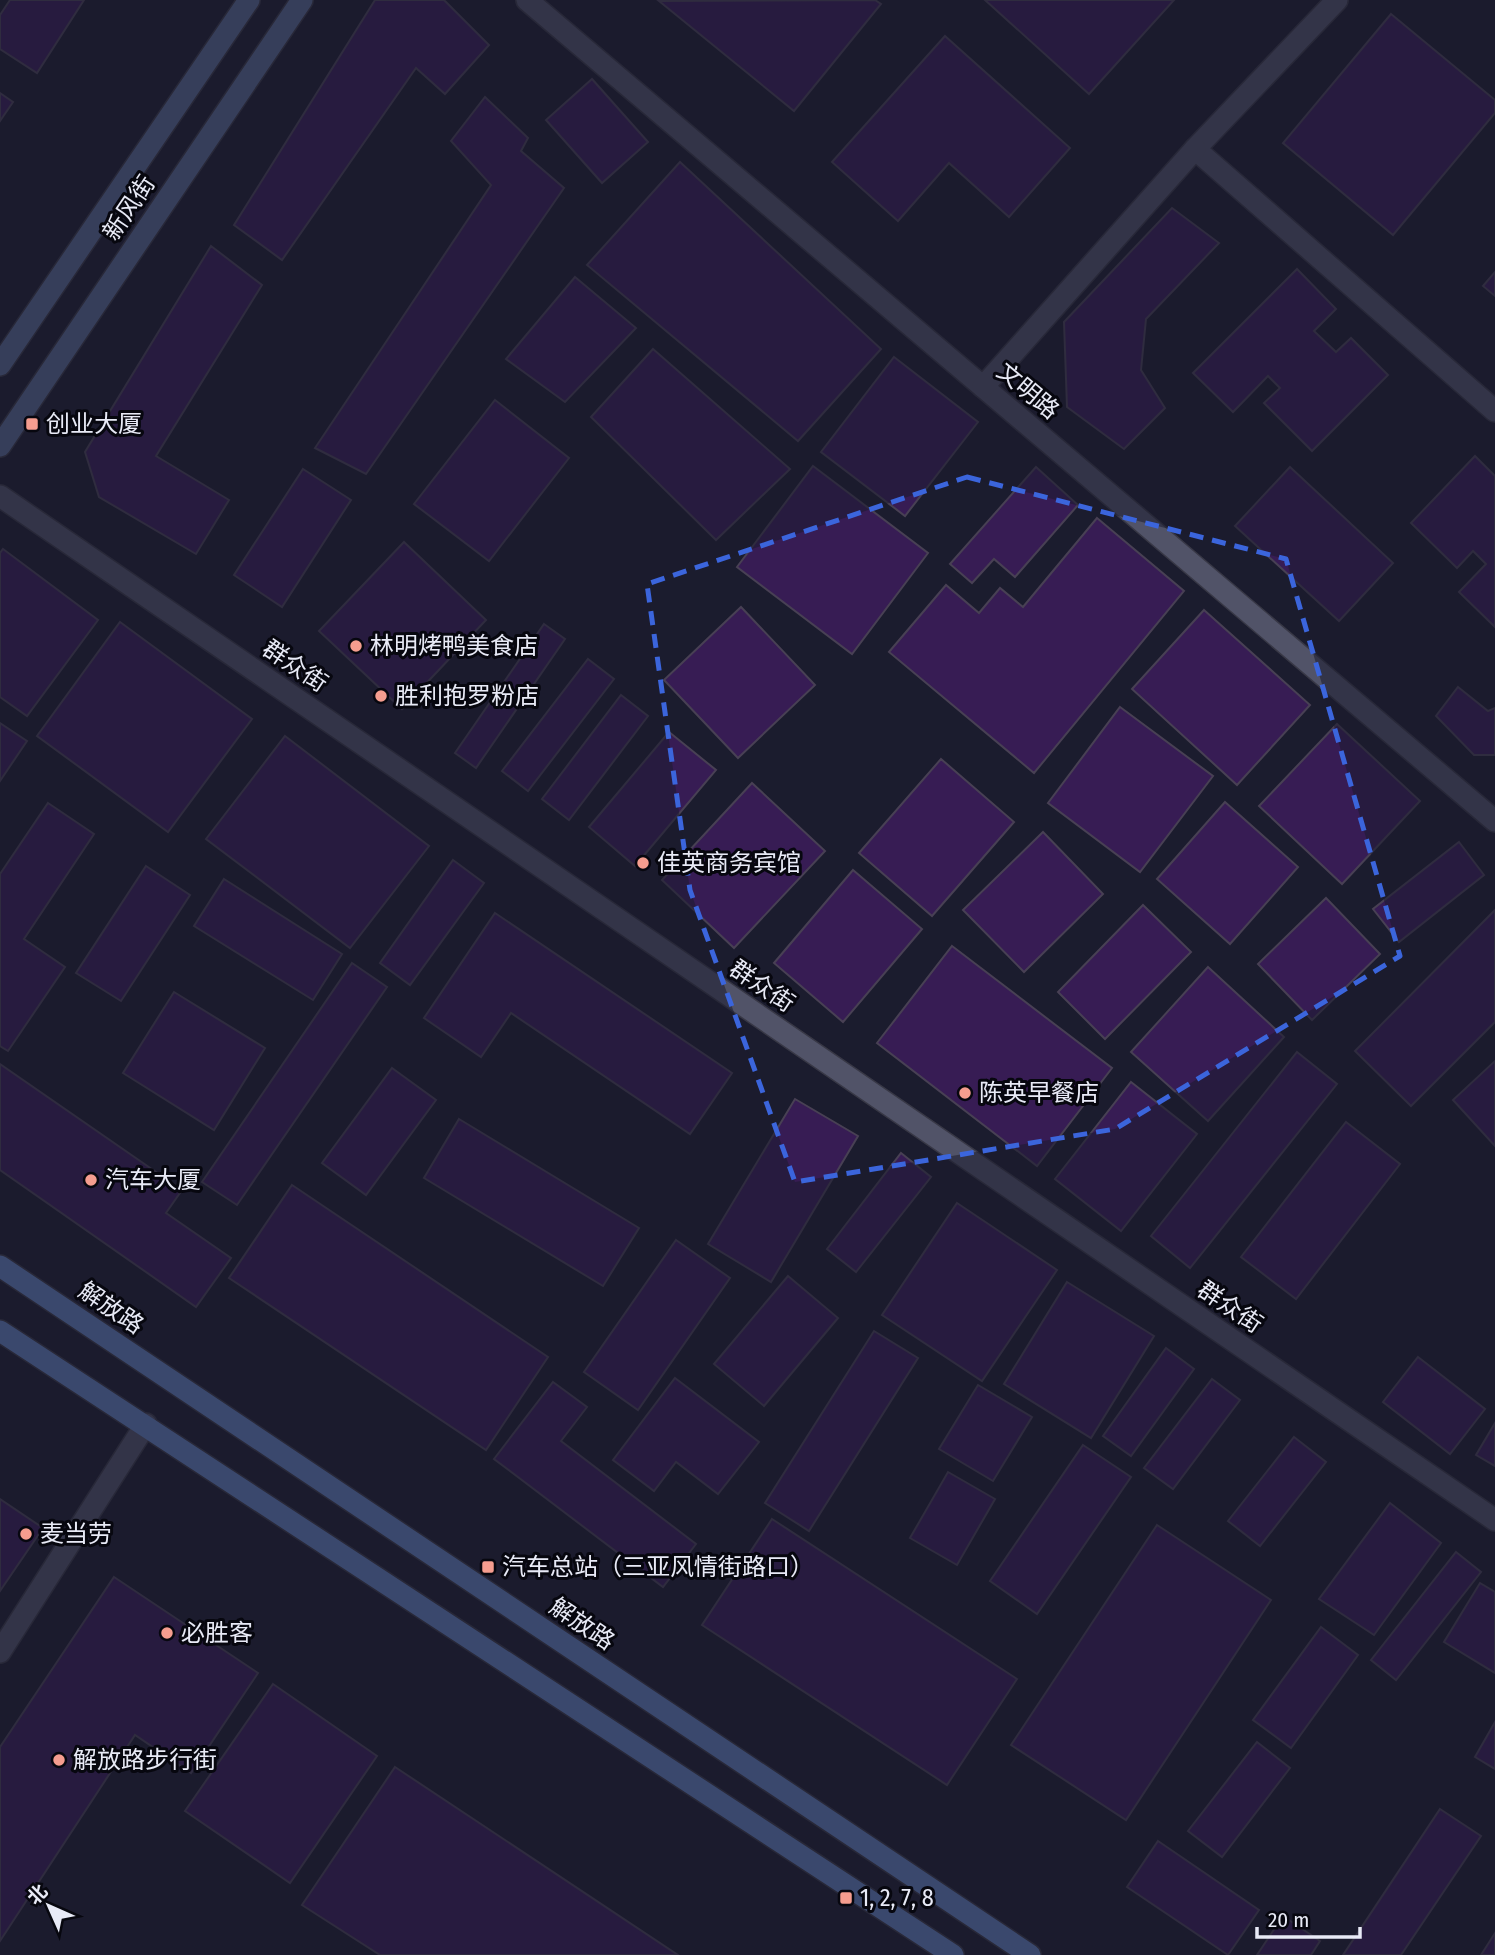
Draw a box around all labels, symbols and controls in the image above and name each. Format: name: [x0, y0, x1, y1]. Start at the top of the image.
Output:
street label: 新风街: [97, 170, 161, 246]
street label: 文明路: [991, 357, 1065, 425]
place label: 创业大厦: [46, 410, 142, 438]
marker: 创业大厦: [24, 416, 40, 432]
place label: 林明烤鸭美食店: [370, 632, 538, 660]
street label: 群众街: [257, 634, 333, 698]
marker: 林明烤鸭美食店: [348, 638, 364, 654]
place label: 胜利抱罗粉店: [395, 682, 539, 710]
marker: 胜利抱罗粉店: [373, 688, 389, 704]
place label: 佳英商务宾馆: [657, 849, 801, 877]
marker: 佳英商务宾馆: [635, 855, 651, 871]
street label: 群众街: [724, 954, 800, 1018]
place label: 陈英早餐店: [979, 1079, 1099, 1107]
marker: 陈英早餐店: [957, 1085, 973, 1101]
place label: 汽车大厦: [105, 1166, 201, 1194]
marker: 汽车大厦: [83, 1172, 99, 1188]
street label: 群众街: [1192, 1275, 1268, 1339]
street label: 解放路: [73, 1276, 149, 1340]
place label: 麦当劳: [40, 1520, 112, 1548]
marker: 麦当劳: [18, 1526, 34, 1542]
place label: 汽车总站（三亚风情街路口）: [502, 1553, 814, 1581]
marker: 汽车总站（三亚风情街路口）: [480, 1559, 496, 1575]
street label: 解放路: [544, 1592, 620, 1656]
place label: 必胜客: [181, 1619, 253, 1647]
marker: 必胜客: [159, 1625, 175, 1641]
place label: 解放路步行街: [73, 1746, 217, 1774]
marker: 解放路步行街: [51, 1752, 67, 1768]
north arrow: [14, 1871, 84, 1941]
text: 北: [22, 1879, 52, 1909]
place label: 1, 2, 7, 8: [860, 1884, 934, 1912]
marker: 1, 2, 7, 8: [838, 1890, 854, 1906]
scale bar: [1257, 1896, 1360, 1940]
text: 20 m: [1268, 1907, 1309, 1933]

